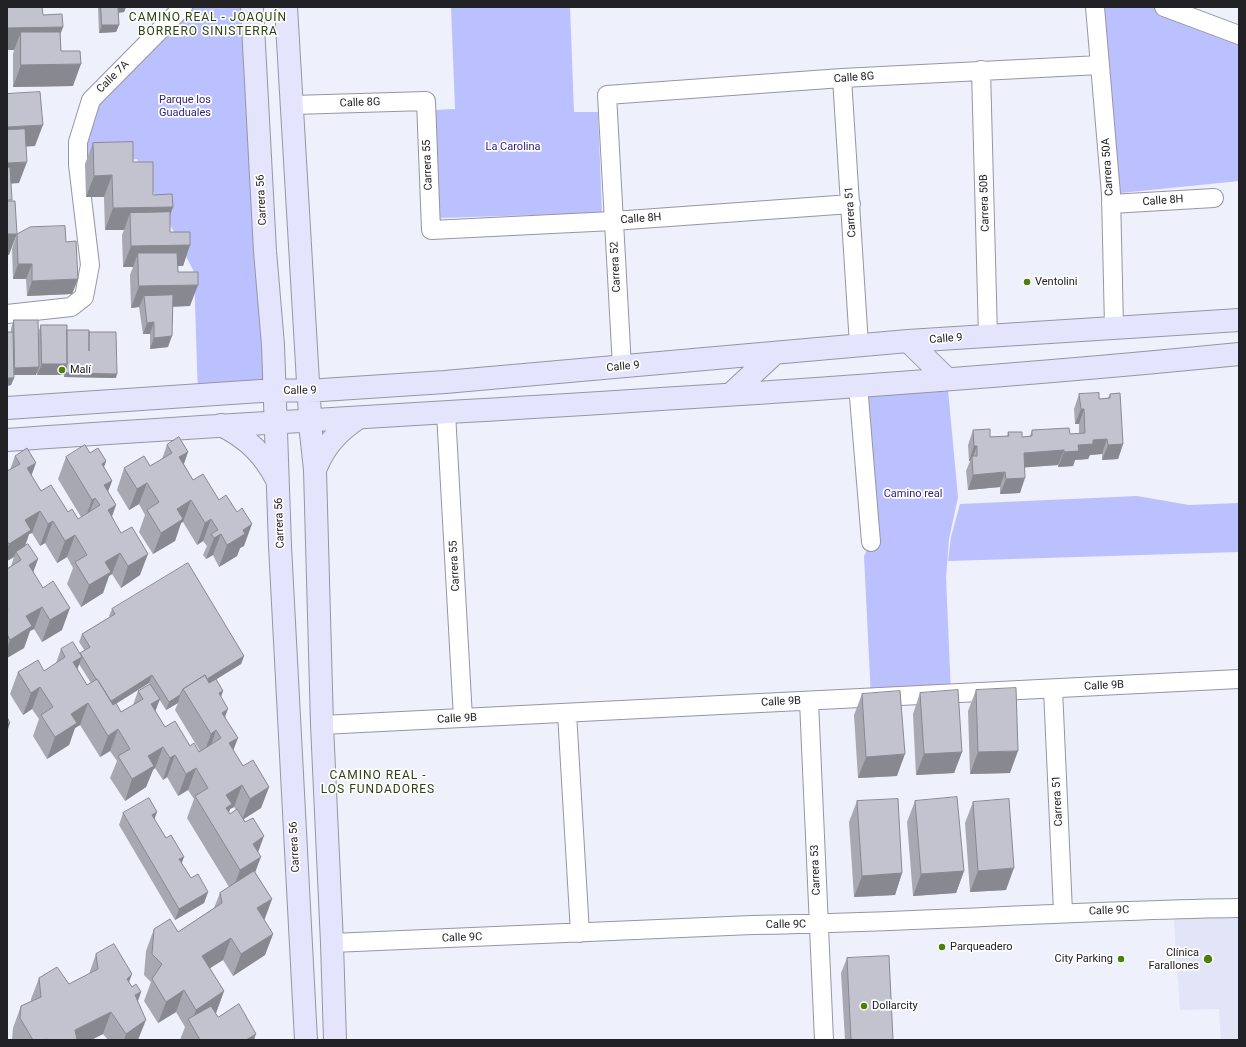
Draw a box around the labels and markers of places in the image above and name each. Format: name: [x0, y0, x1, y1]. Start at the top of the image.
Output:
place label: Ventolini: [1035, 275, 1078, 289]
marker: Ventolini: [1022, 277, 1032, 287]
place label: Malí: [70, 363, 91, 377]
marker: Malí: [57, 365, 67, 375]
place label: Parqueadero: [950, 940, 1013, 954]
marker: Parqueadero: [937, 942, 947, 952]
place label: Clínica Farallones: [1148, 946, 1199, 972]
place label: City Parking: [1055, 952, 1113, 966]
marker: Clínica Farallones: [1202, 953, 1214, 965]
marker: City Parking: [1116, 954, 1126, 964]
place label: Dollarcity: [872, 999, 918, 1013]
marker: Dollarcity: [859, 1001, 869, 1011]

